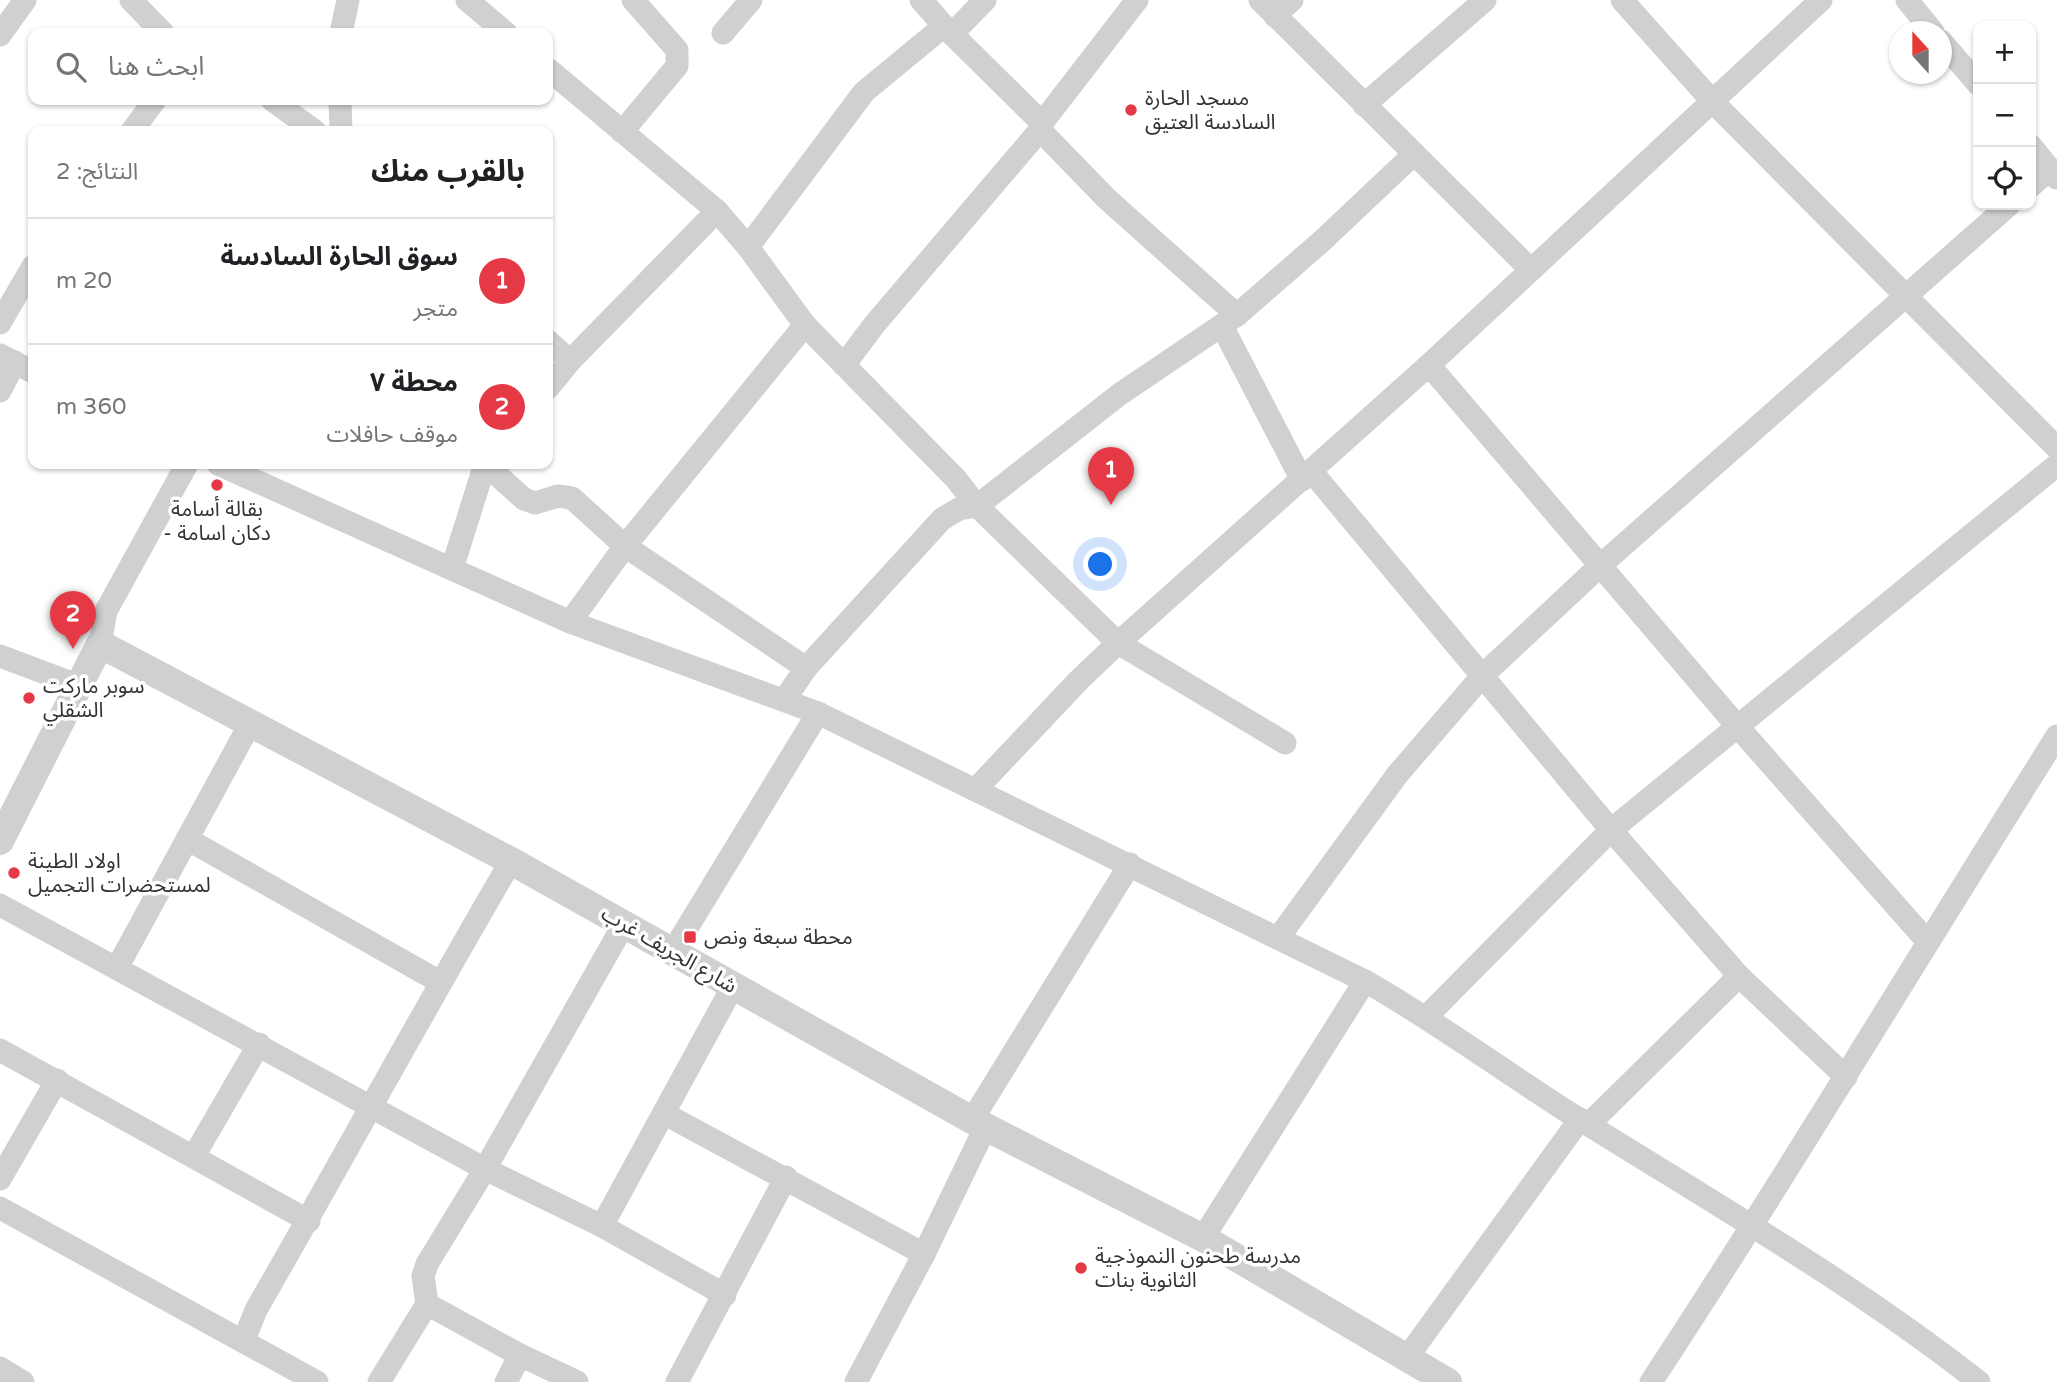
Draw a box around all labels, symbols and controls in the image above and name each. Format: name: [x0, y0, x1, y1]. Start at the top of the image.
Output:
north arrow: [1889, 21, 1952, 84]
map controls: [1973, 21, 2036, 210]
button: +: [1973, 21, 2036, 84]
search box: [28, 28, 553, 105]
icon: search: [52, 48, 90, 86]
text: ابحث هنا: [108, 51, 204, 82]
button: −: [1973, 84, 2036, 147]
place label: مسجد الحارة السادسة العتيق: [1145, 86, 1276, 135]
marker: مسجد الحارة السادسة العتيق: [1123, 102, 1139, 118]
button: locate: [1973, 147, 2036, 210]
text: بالقرب منك: [371, 153, 525, 190]
text: النتائج: 2: [56, 158, 138, 186]
text: سوق الحارة السادسة: [220, 241, 458, 272]
text: 20 m: [56, 267, 112, 295]
text: 1: [495, 267, 509, 295]
text: متجر: [414, 295, 458, 323]
text: محطة ٧: [370, 367, 458, 398]
text: 360 m: [56, 393, 126, 421]
text: 2: [495, 393, 509, 421]
text: موقف حافلات: [326, 421, 458, 449]
pin: 1: [1088, 447, 1134, 505]
marker: بقالة أسامة - دكان اسامة: [209, 477, 225, 493]
place label: بقالة أسامة - دكان اسامة: [163, 496, 271, 546]
your location: [1083, 547, 1117, 581]
pin: 2: [50, 591, 96, 649]
place label: سوبر ماركت الشقلي: [43, 674, 144, 725]
marker: سوبر ماركت الشقلي: [21, 690, 37, 706]
place label: اولاد الطينة لمستحضرات التجميل: [28, 849, 211, 898]
marker: اولاد الطينة لمستحضرات التجميل: [6, 865, 22, 881]
street label: شارع الجريف غرب: [596, 901, 741, 1001]
place label: محطة سبعة ونص: [704, 925, 853, 950]
marker: محطة سبعة ونص: [682, 929, 698, 945]
place label: مدرسة طحنون النموذجية الثانوية بنات: [1095, 1244, 1301, 1293]
marker: مدرسة طحنون النموذجية الثانوية بنات: [1073, 1260, 1089, 1276]

